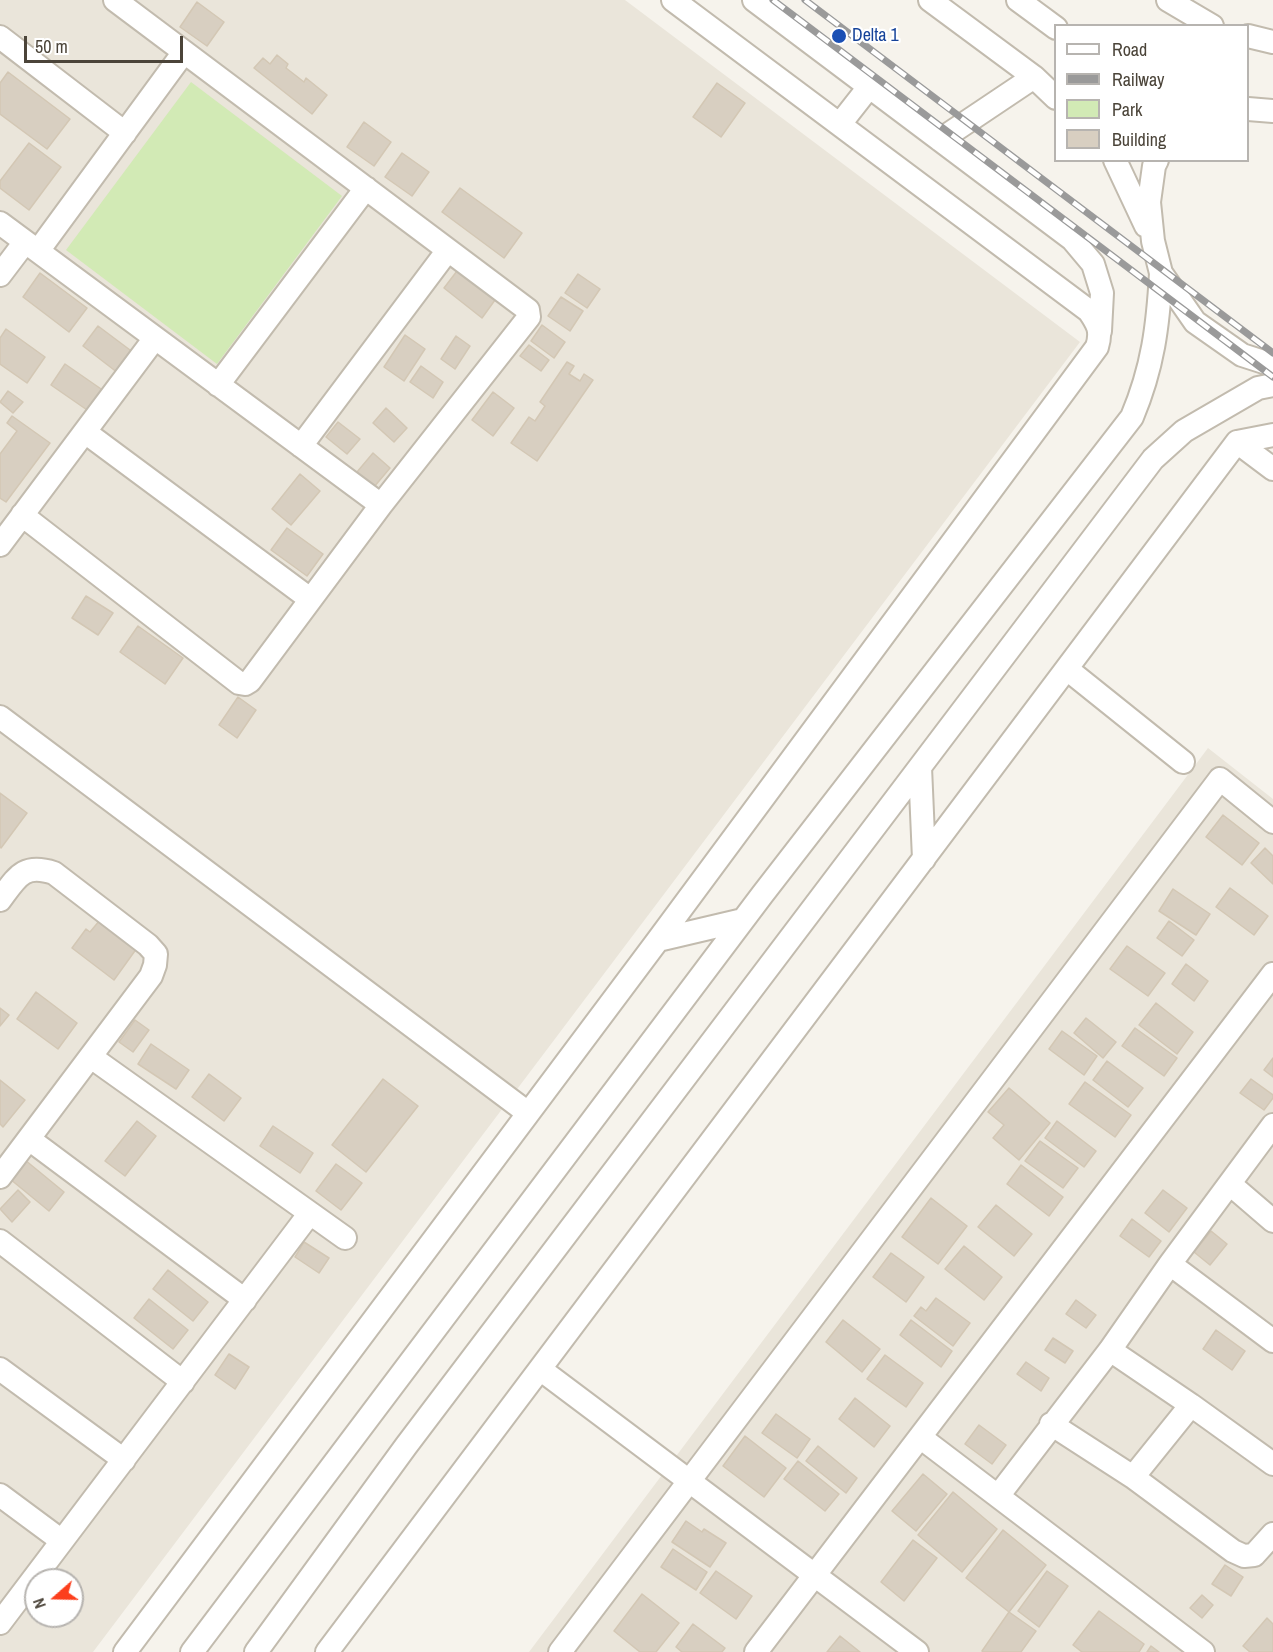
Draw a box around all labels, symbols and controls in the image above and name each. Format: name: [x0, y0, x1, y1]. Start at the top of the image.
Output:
scale bar: [27, 24, 186, 62]
legend: [1054, 24, 1249, 162]
place label: Delta 1: [852, 25, 899, 47]
marker: Delta 1: [830, 27, 848, 45]
text: 50 m: [35, 34, 68, 59]
text: Road: [1112, 37, 1147, 62]
text: Railway: [1112, 67, 1165, 92]
text: Park: [1112, 97, 1142, 122]
text: Building: [1112, 127, 1166, 152]
north arrow: [24, 1568, 84, 1628]
text: N: [27, 1595, 51, 1612]

